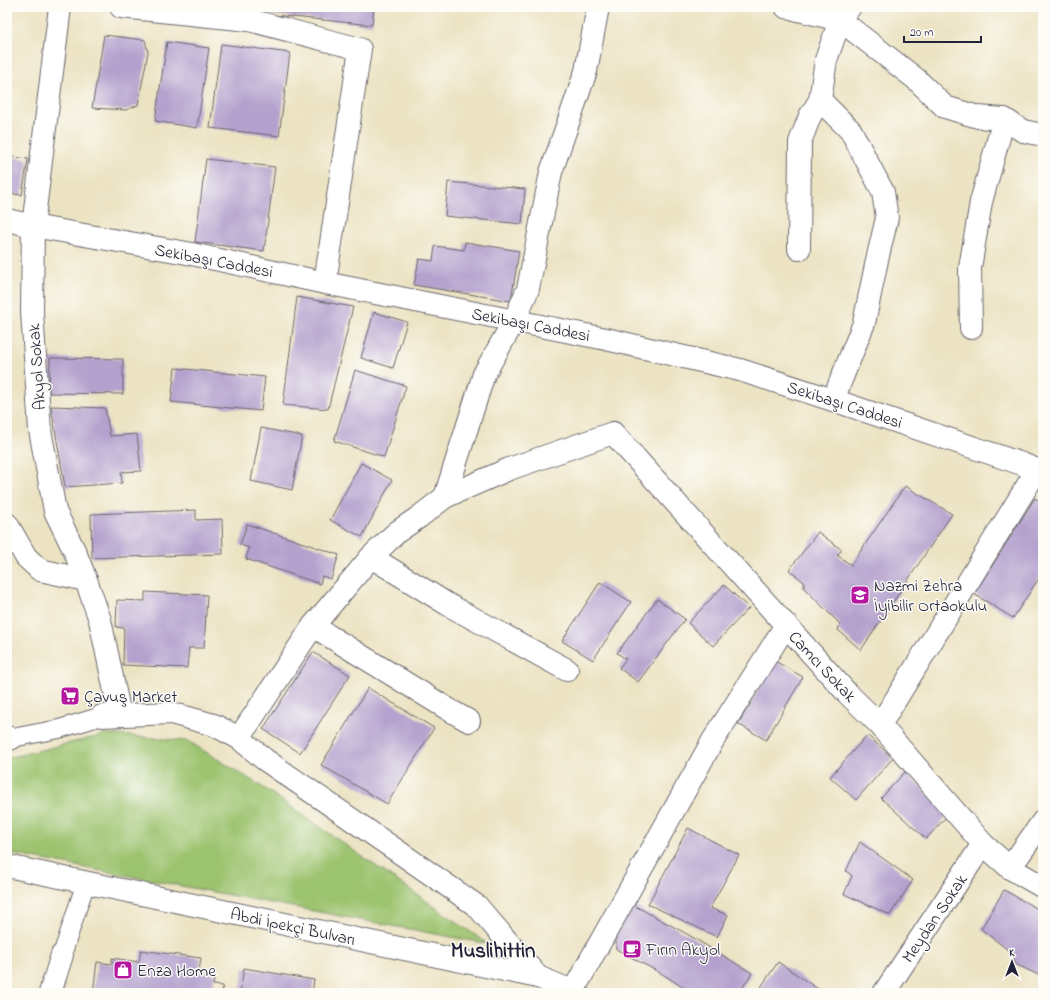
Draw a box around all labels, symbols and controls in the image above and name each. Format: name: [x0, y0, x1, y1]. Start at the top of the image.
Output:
scale bar: [904, 18, 981, 44]
text: 20 m: [910, 24, 933, 42]
street label: Sekibaşı Caddesi: [152, 238, 275, 285]
street label: Sekibaşı Caddesi: [469, 302, 592, 349]
street label: Akyol Sokak: [22, 322, 54, 411]
street label: Sekibaşı Caddesi: [784, 375, 906, 436]
place label: Nazmi Zehra İyibilir Ortaokulu: [874, 574, 987, 620]
school or university icon: Nazmi Zehra İyibilir Ortaokulu: [849, 584, 871, 606]
street label: Camcı Sokak: [782, 626, 862, 709]
supermarket icon: Çavuş Market: [59, 685, 81, 707]
place label: Çavuş Market: [84, 685, 177, 710]
street label: Meydan Sokak: [896, 869, 975, 969]
street label: Abdi İpekçi Bulvarı: [228, 902, 358, 953]
district label: Muslihittin: [451, 937, 535, 967]
cafe icon: Fırın Akyol: [621, 938, 643, 960]
place label: Fırın Akyol: [645, 938, 720, 964]
north arrow: [992, 942, 1032, 982]
text: K: [1009, 945, 1015, 961]
shop icon: Enza Home: [112, 959, 134, 981]
place label: Enza Home: [137, 959, 216, 984]

